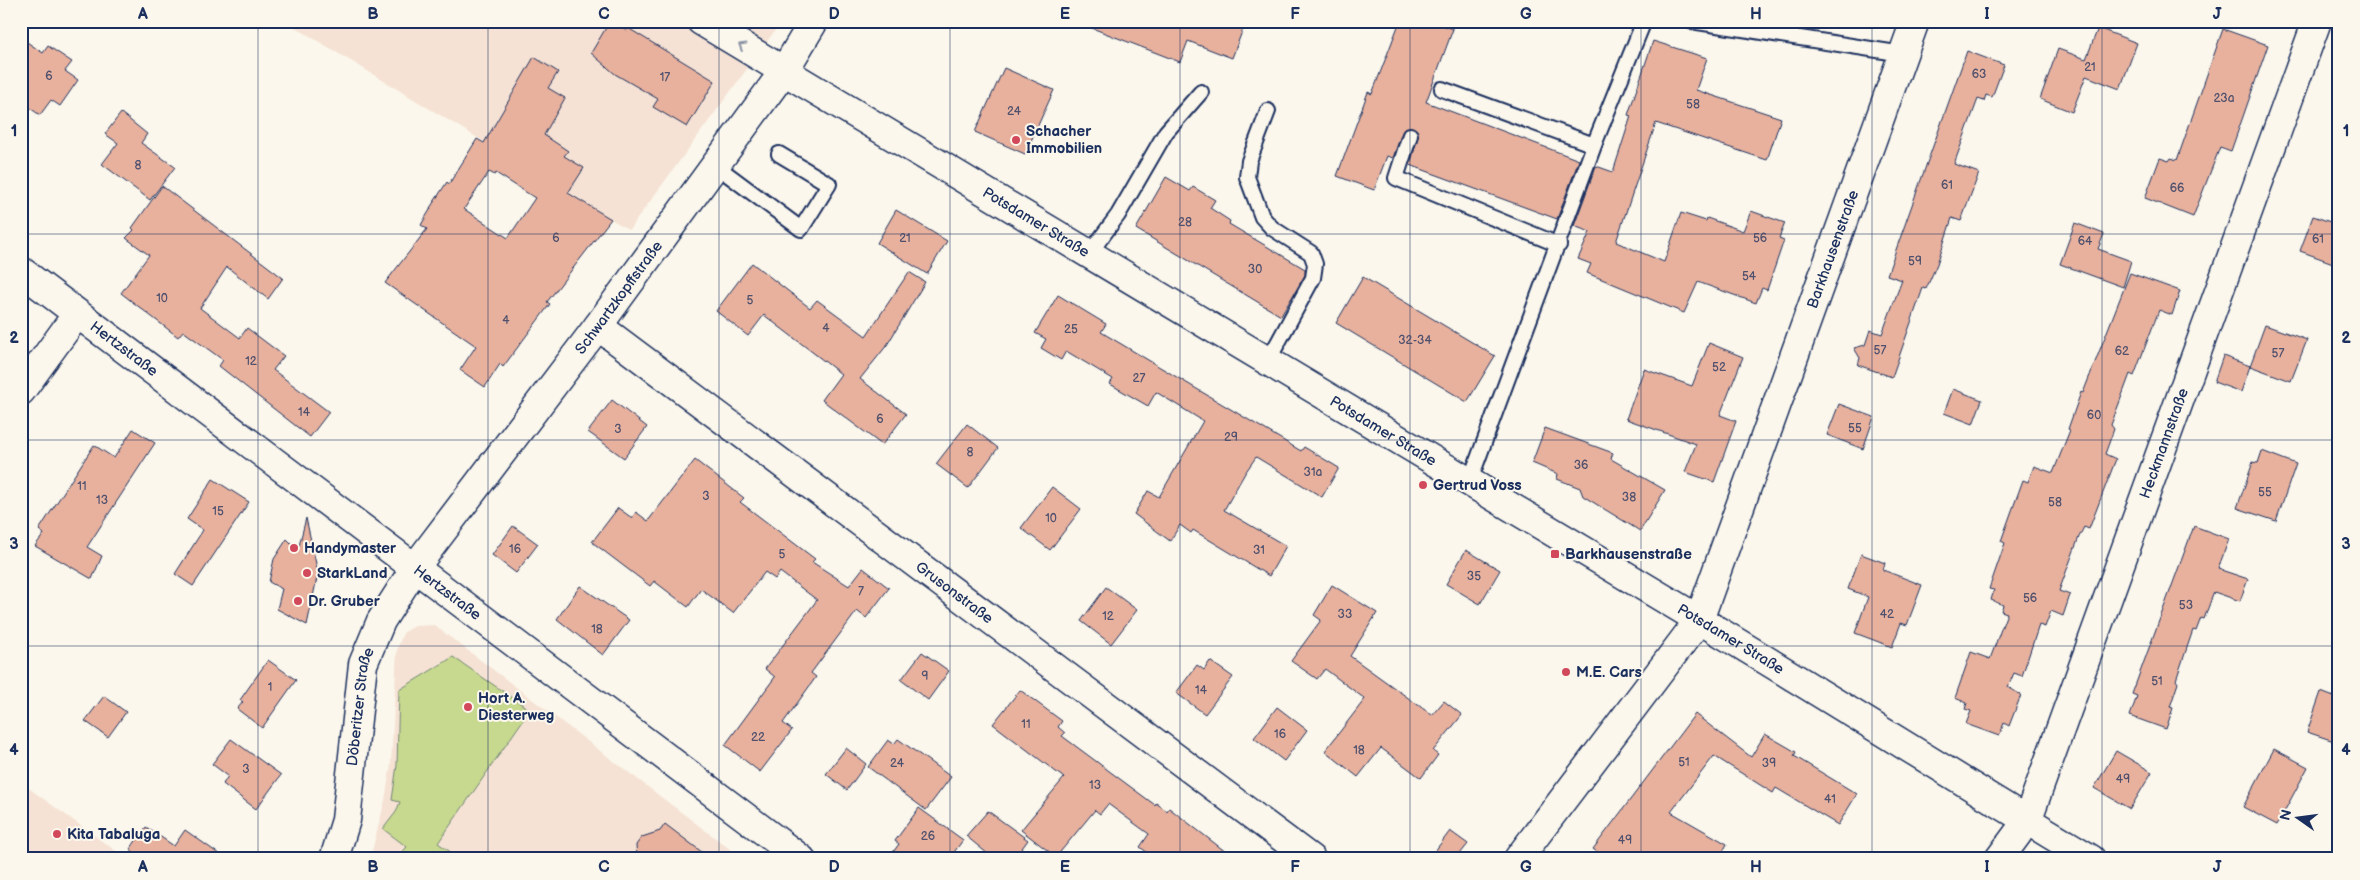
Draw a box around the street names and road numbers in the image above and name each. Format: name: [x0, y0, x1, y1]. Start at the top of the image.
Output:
street label: Potsdamer Straße: [979, 183, 1093, 262]
street label: Barkhausenstraße: [1803, 187, 1863, 311]
street label: Schwartzkopffstraße: [571, 237, 667, 358]
street label: Hertzstraße: [86, 317, 162, 380]
street label: Heckmannstraße: [2135, 385, 2193, 501]
street label: Potsdamer Straße: [1326, 392, 1440, 470]
street label: Grusonstraße: [912, 557, 997, 628]
street label: Hertzstraße: [410, 561, 485, 624]
street label: Potsdamer Straße: [1674, 599, 1788, 678]
street label: Döberitzer Straße: [342, 644, 378, 767]

